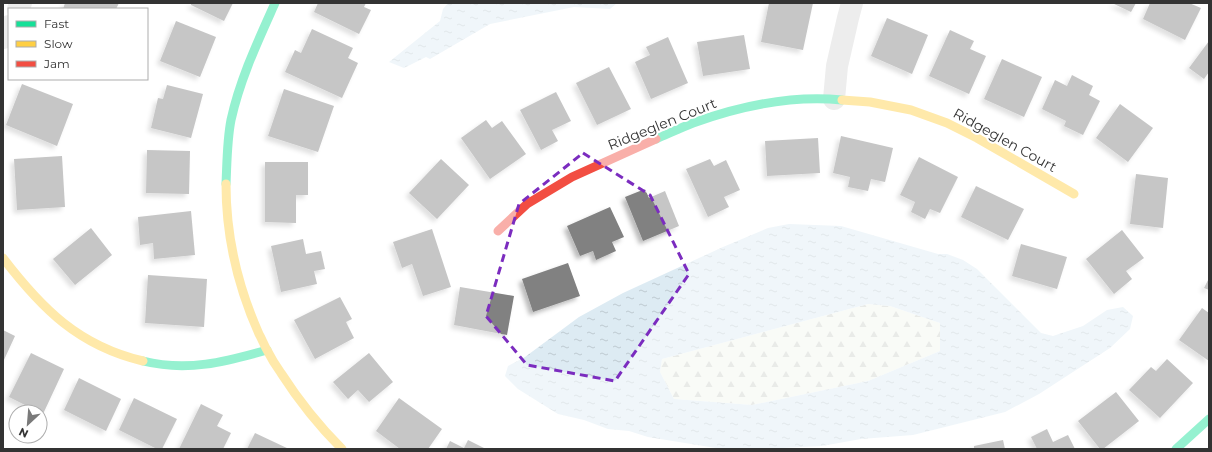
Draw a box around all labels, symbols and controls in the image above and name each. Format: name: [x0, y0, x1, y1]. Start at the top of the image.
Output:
legend: [8, 8, 148, 80]
text: Fast: [44, 16, 69, 31]
text: Slow: [44, 36, 73, 51]
text: Jam: [43, 56, 70, 71]
street label: Ridgeglen Court: [605, 94, 719, 154]
street label: Ridgeglen Court: [950, 104, 1060, 176]
north arrow: [8, 404, 48, 444]
text: N: [17, 425, 31, 441]

